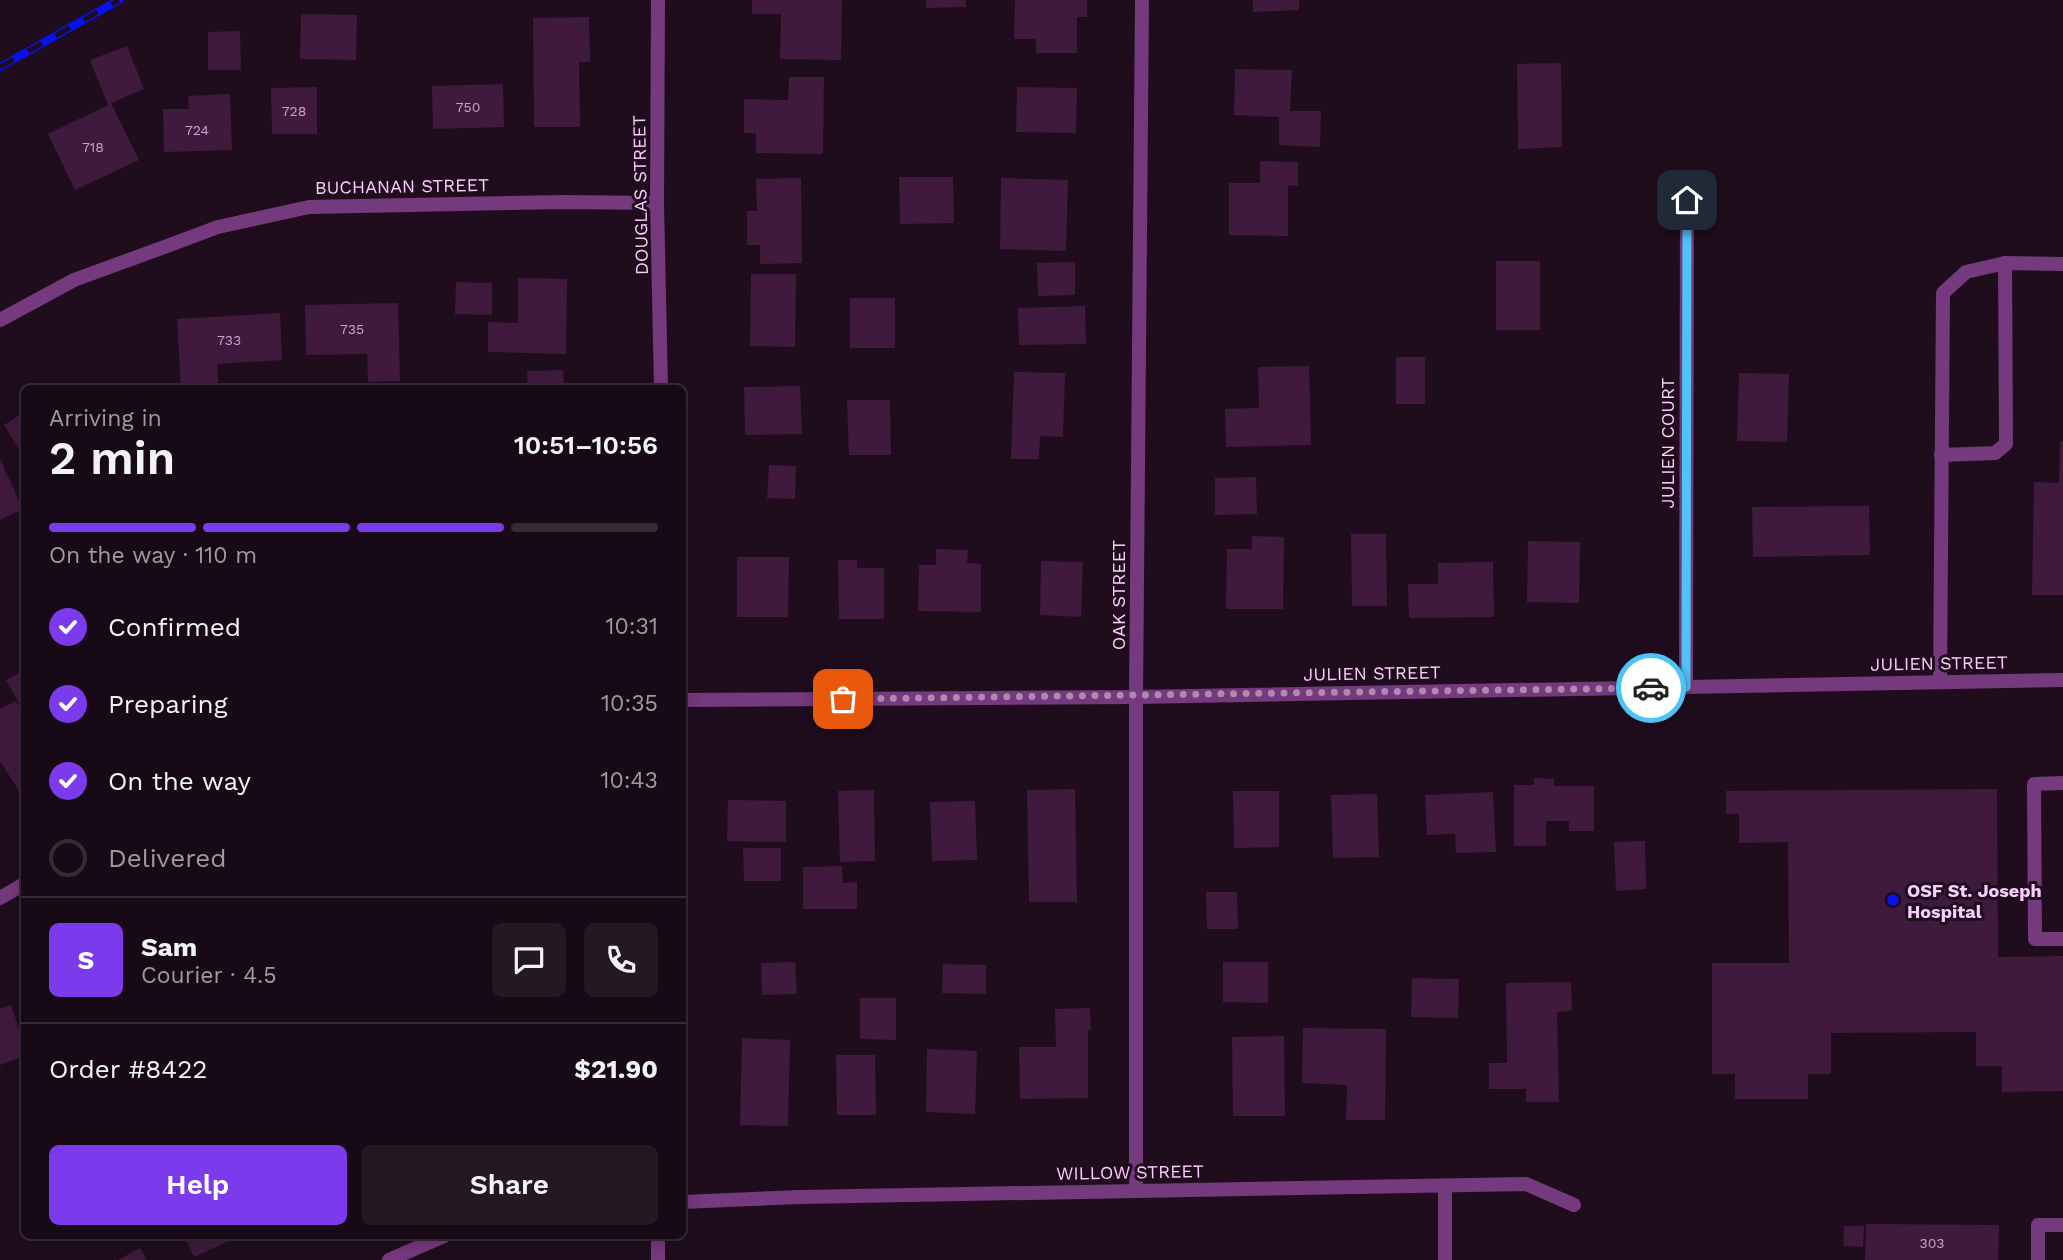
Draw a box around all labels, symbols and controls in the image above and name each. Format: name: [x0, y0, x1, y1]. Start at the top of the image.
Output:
house number: 750: [456, 99, 480, 115]
house number: 728: [282, 103, 306, 119]
street label: DOUGLAS STREET: [628, 115, 652, 275]
house number: 724: [185, 122, 209, 138]
house number: 718: [82, 139, 104, 155]
pin: [1657, 170, 1717, 230]
street label: BUCHANAN STREET: [315, 174, 489, 198]
icon: home: [1668, 181, 1706, 219]
house number: 735: [340, 321, 364, 337]
house number: 733: [217, 332, 241, 348]
street label: JULIEN COURT: [1657, 377, 1678, 508]
text: Arriving in: [49, 405, 162, 432]
text: 10:51–10:56: [514, 430, 658, 460]
text: 2 min: [49, 431, 175, 485]
street label: OAK STREET: [1108, 540, 1129, 650]
text: On the way · 110 m: [49, 542, 257, 569]
icon: check: [49, 608, 87, 646]
text: Confirmed: [108, 612, 241, 642]
text: 10:31: [606, 613, 658, 640]
street label: JULIEN STREET: [1870, 651, 2008, 675]
courier: [1616, 653, 1686, 723]
street label: JULIEN STREET: [1303, 661, 1441, 685]
pin: [813, 669, 873, 729]
icon: car: [1632, 669, 1670, 707]
icon: bag: [824, 680, 862, 718]
icon: check: [49, 685, 87, 723]
text: Preparing: [108, 689, 228, 719]
text: 10:35: [601, 690, 658, 717]
icon: check: [49, 762, 87, 800]
text: On the way: [108, 766, 251, 796]
text: 10:43: [600, 767, 658, 794]
text: Delivered: [108, 843, 227, 873]
place label: OSF St. Joseph Hospital: [1907, 880, 2042, 922]
marker: OSF St. Joseph Hospital: [1885, 892, 1901, 908]
button: chat: [492, 923, 566, 997]
button: phone: [584, 923, 658, 997]
text: Sam: [141, 932, 197, 962]
text: S: [78, 945, 94, 975]
text: Courier · 4.5: [141, 962, 277, 989]
text: Order #8422: [49, 1054, 208, 1084]
text: $21.90: [574, 1054, 658, 1084]
button: Help: [49, 1145, 347, 1225]
button: Share: [361, 1145, 658, 1225]
street label: WILLOW STREET: [1056, 1160, 1204, 1184]
house number: 303: [1920, 1235, 1944, 1251]

